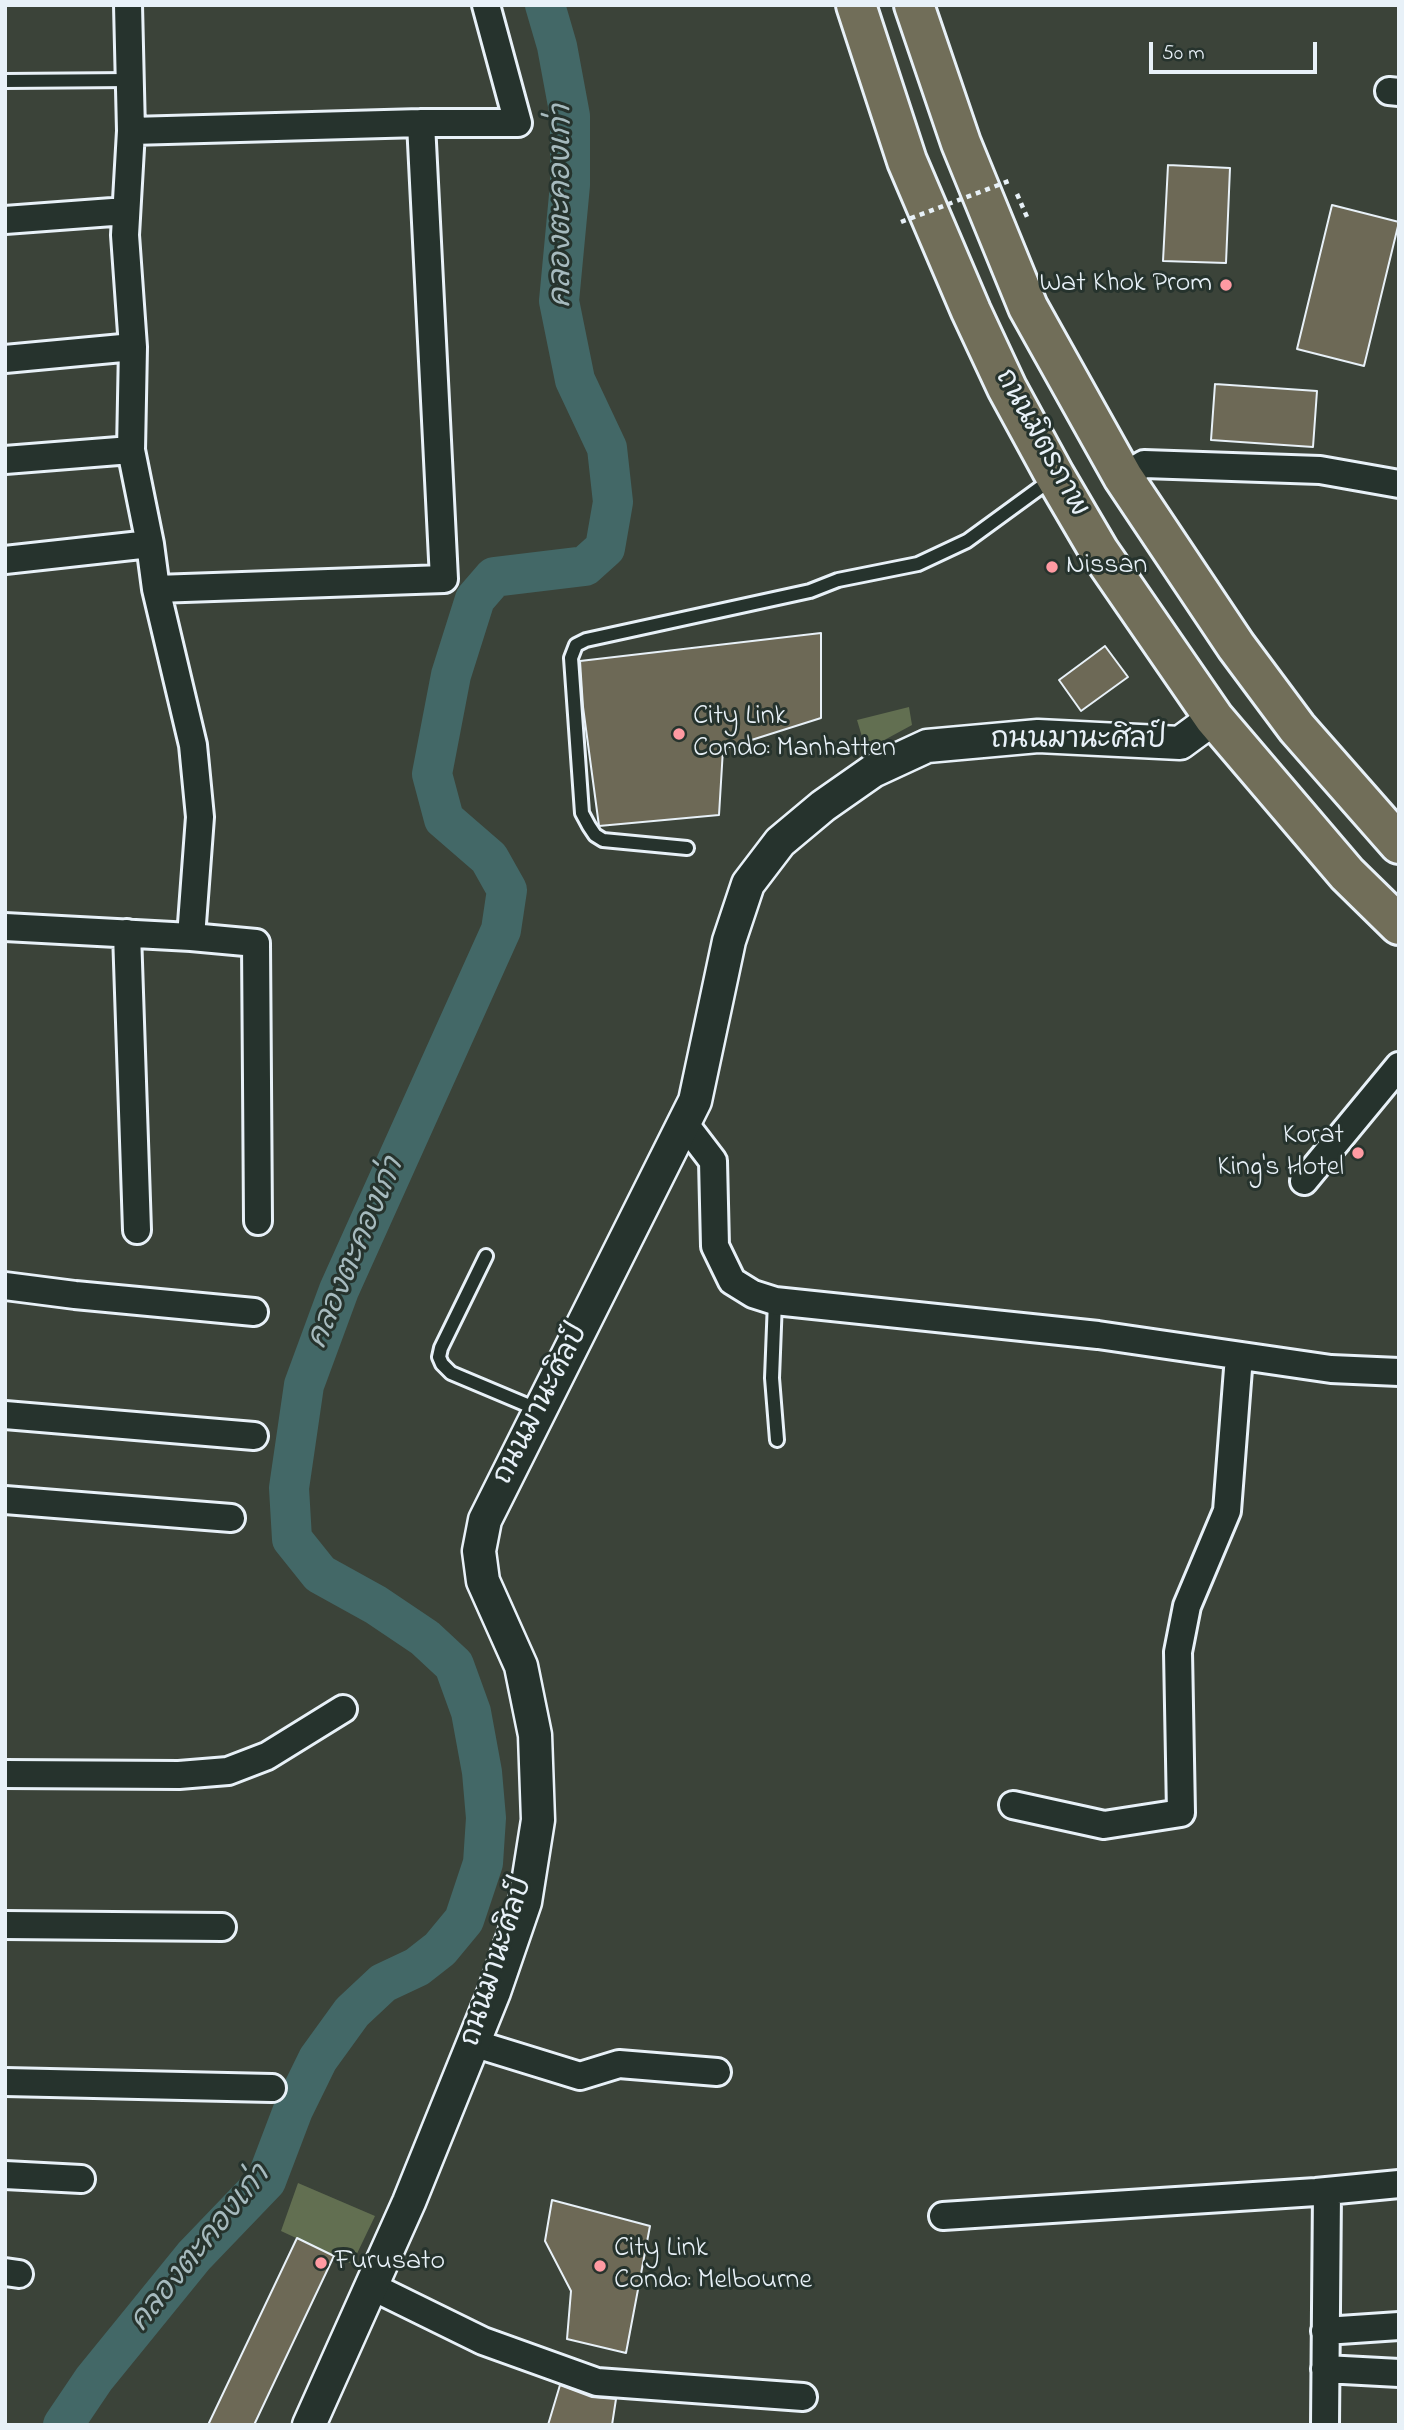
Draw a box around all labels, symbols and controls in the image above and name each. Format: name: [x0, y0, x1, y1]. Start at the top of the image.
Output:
scale bar: [1152, 28, 1320, 72]
text: 50 m: [1162, 39, 1205, 69]
water label: คลองตะคองเก่า: [546, 104, 582, 308]
place label: Wat Khok Prom: [1039, 268, 1212, 302]
marker: Wat Khok Prom: [1218, 277, 1234, 293]
street label: ถนนมิตรภาพ: [986, 364, 1094, 524]
place label: Nissan: [1066, 550, 1147, 584]
marker: Nissan: [1044, 559, 1060, 575]
place label: City Link Condo: Manhatten: [693, 701, 896, 767]
street label: ถนนมานะศิลป์: [991, 725, 1167, 759]
marker: City Link Condo: Manhatten: [671, 726, 687, 742]
place label: Korat King's Hotel: [1217, 1120, 1344, 1186]
marker: Korat King's Hotel: [1350, 1145, 1366, 1161]
water label: คลองตะคองเก่า: [302, 1153, 414, 1355]
street label: ถนนมานะศิลป์: [488, 1319, 598, 1491]
street label: ถนนมานะศิลป์: [456, 1873, 542, 2051]
water label: คลองตะคองเก่า: [124, 2160, 280, 2340]
place label: City Link Condo: Melbourne: [614, 2233, 812, 2299]
place label: Furusato: [335, 2246, 445, 2280]
marker: Furusato: [313, 2255, 329, 2271]
marker: City Link Condo: Melbourne: [592, 2258, 608, 2274]

